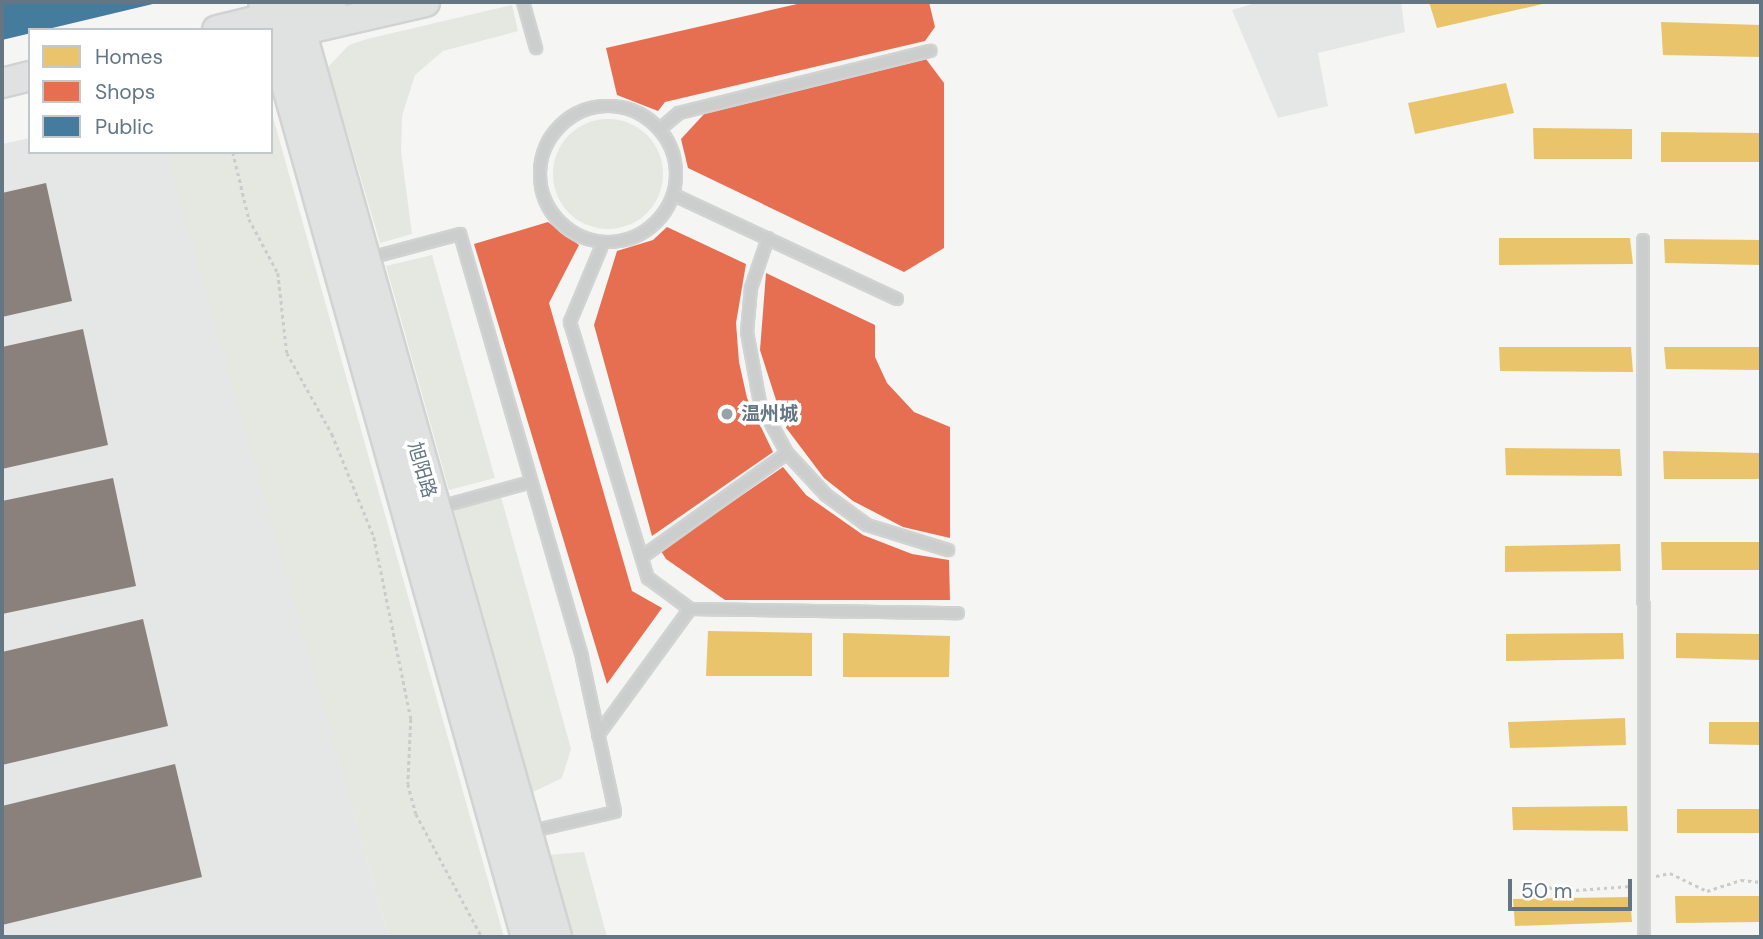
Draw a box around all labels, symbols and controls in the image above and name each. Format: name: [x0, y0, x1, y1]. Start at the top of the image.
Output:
legend: [28, 28, 273, 154]
text: Homes: [95, 43, 163, 71]
text: Shops: [95, 78, 155, 106]
text: Public: [95, 113, 154, 141]
place label: 温州城: [741, 403, 798, 425]
marker: 温州城: [719, 406, 735, 422]
street label: 旭阳路: [403, 439, 441, 501]
scale bar: [1511, 866, 1635, 910]
text: 50 m: [1521, 877, 1572, 905]

